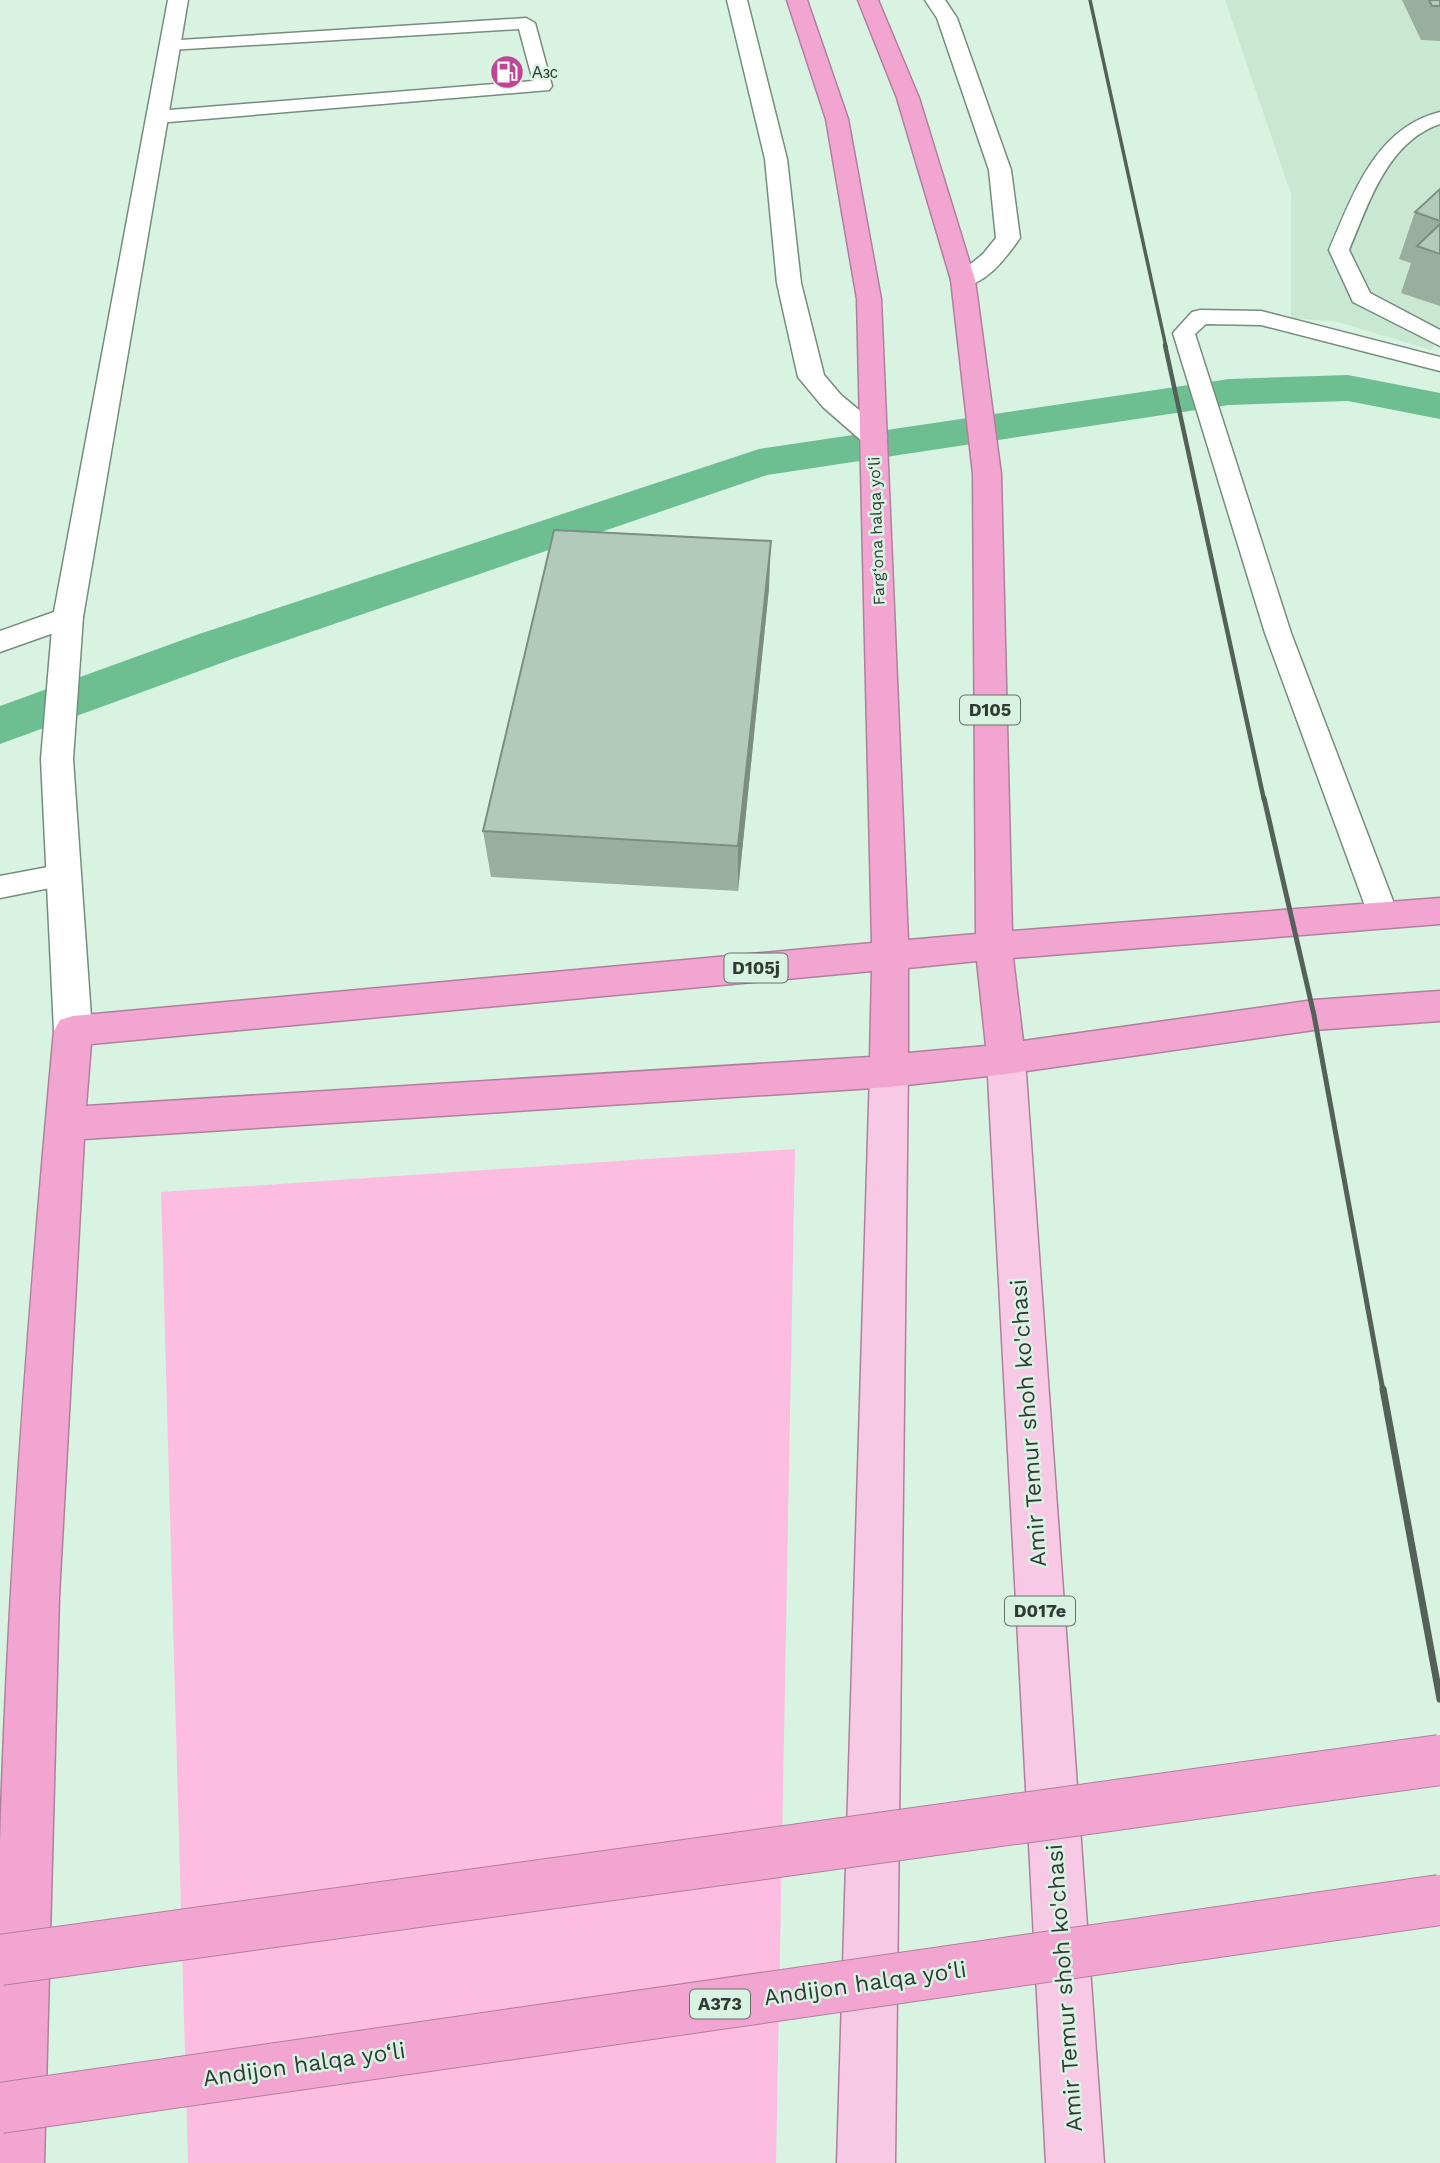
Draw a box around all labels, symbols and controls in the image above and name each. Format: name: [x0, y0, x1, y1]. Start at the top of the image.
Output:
fuel station icon: Азс: [488, 53, 526, 91]
place label: Азс: [532, 63, 558, 82]
street label: Farg‘ona halqa yo‘li: [864, 456, 889, 606]
road number: D105: [960, 696, 1020, 724]
road number: D105j: [724, 953, 788, 982]
street label: Amir Temur shoh ko'chasi: [1005, 1278, 1052, 1568]
road number: D017e: [1005, 1596, 1075, 1626]
street label: Amir Temur shoh ko'chasi: [1041, 1843, 1088, 2133]
street label: Andijon halqa yo‘li: [762, 1956, 968, 2011]
road number: A373: [690, 1990, 750, 2018]
street label: Andijon halqa yo‘li: [201, 2037, 407, 2092]

